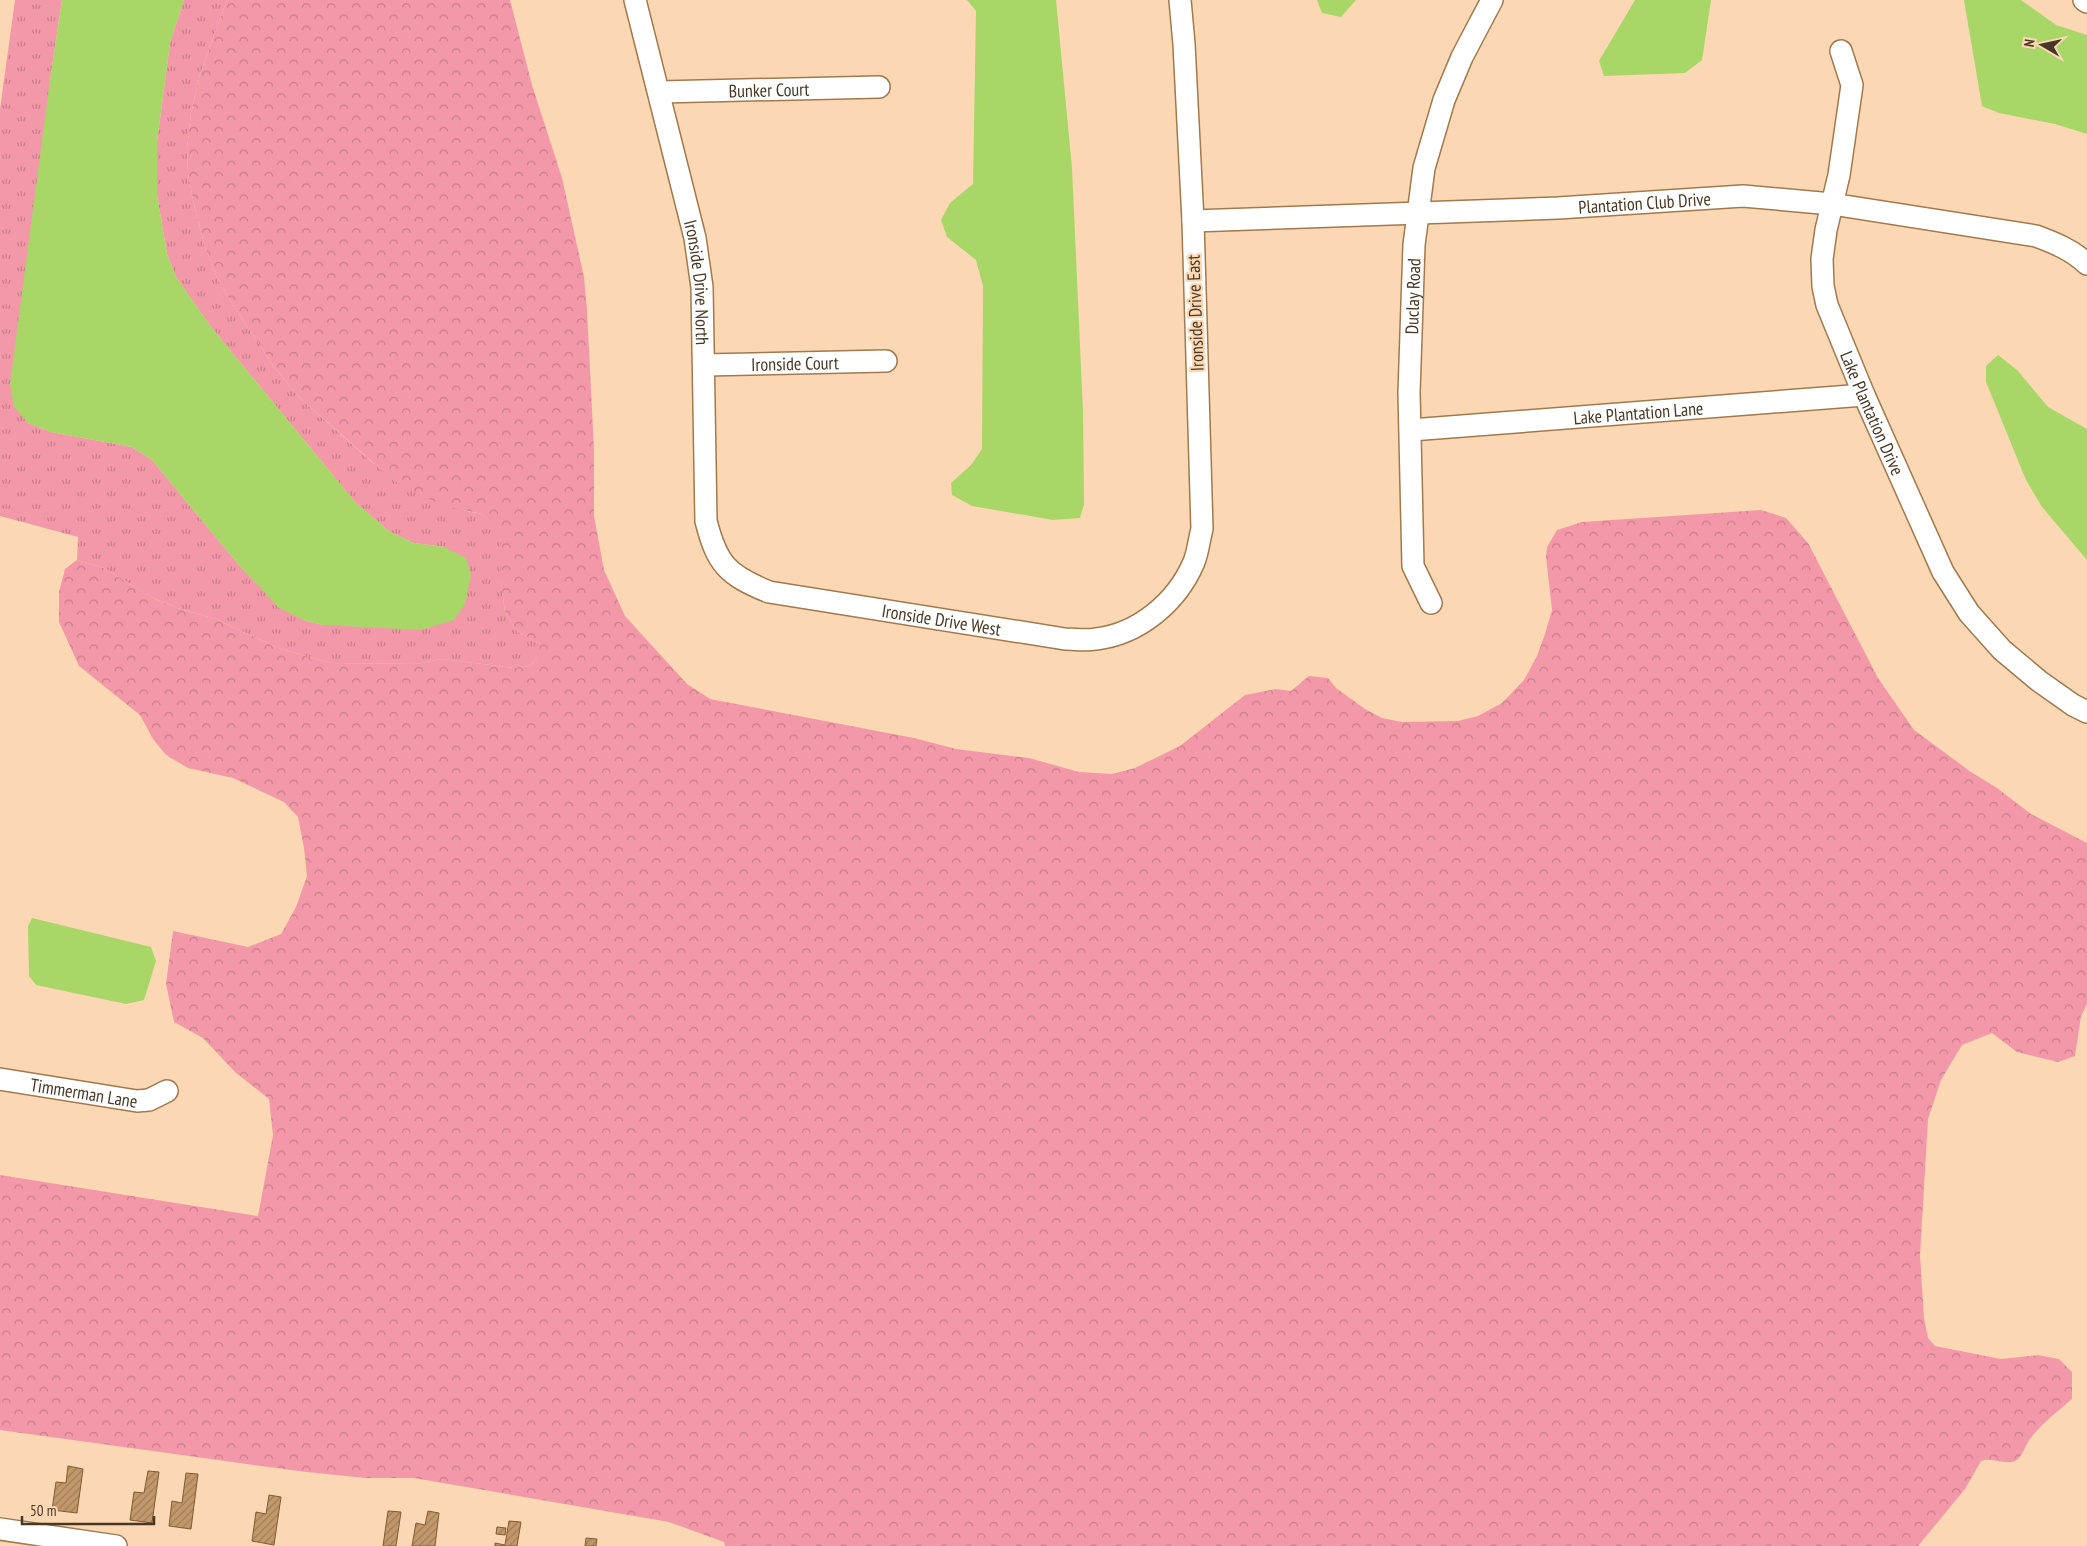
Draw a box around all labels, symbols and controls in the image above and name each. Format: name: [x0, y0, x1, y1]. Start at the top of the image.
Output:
north arrow: [2017, 20, 2067, 70]
text: N: [2020, 38, 2039, 48]
street label: Bunker Court: [728, 77, 810, 102]
street label: Plantation Club Drive: [1578, 187, 1711, 218]
street label: Ironside Drive North: [679, 217, 714, 345]
street label: Ironside Drive East: [1181, 254, 1209, 372]
street label: Duclay Road: [1399, 258, 1425, 335]
street label: Lake Plantation Drive: [1836, 347, 1910, 479]
street label: Ironside Court: [751, 351, 839, 375]
street label: Lake Plantation Lane: [1573, 396, 1704, 429]
street label: Ironside Drive West: [880, 599, 1002, 640]
street label: Timmerman Lane: [29, 1073, 139, 1112]
scale bar: [22, 1494, 155, 1526]
text: 50 m: [30, 1501, 56, 1520]

